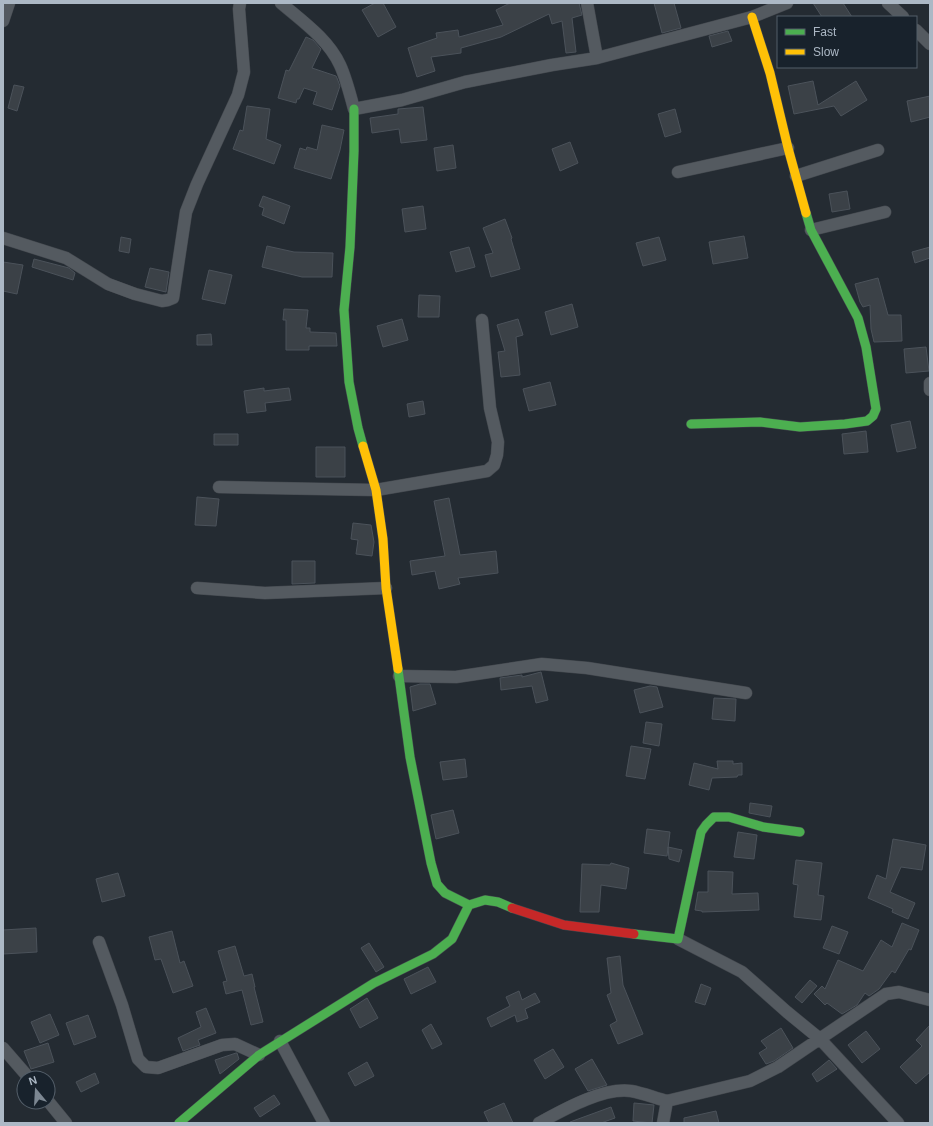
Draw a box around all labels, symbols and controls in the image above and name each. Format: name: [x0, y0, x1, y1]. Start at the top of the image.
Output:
legend: [777, 16, 917, 68]
text: Fast: [813, 25, 837, 39]
text: Slow: [813, 45, 839, 59]
north arrow: [16, 1070, 56, 1110]
text: N: [27, 1074, 39, 1087]

